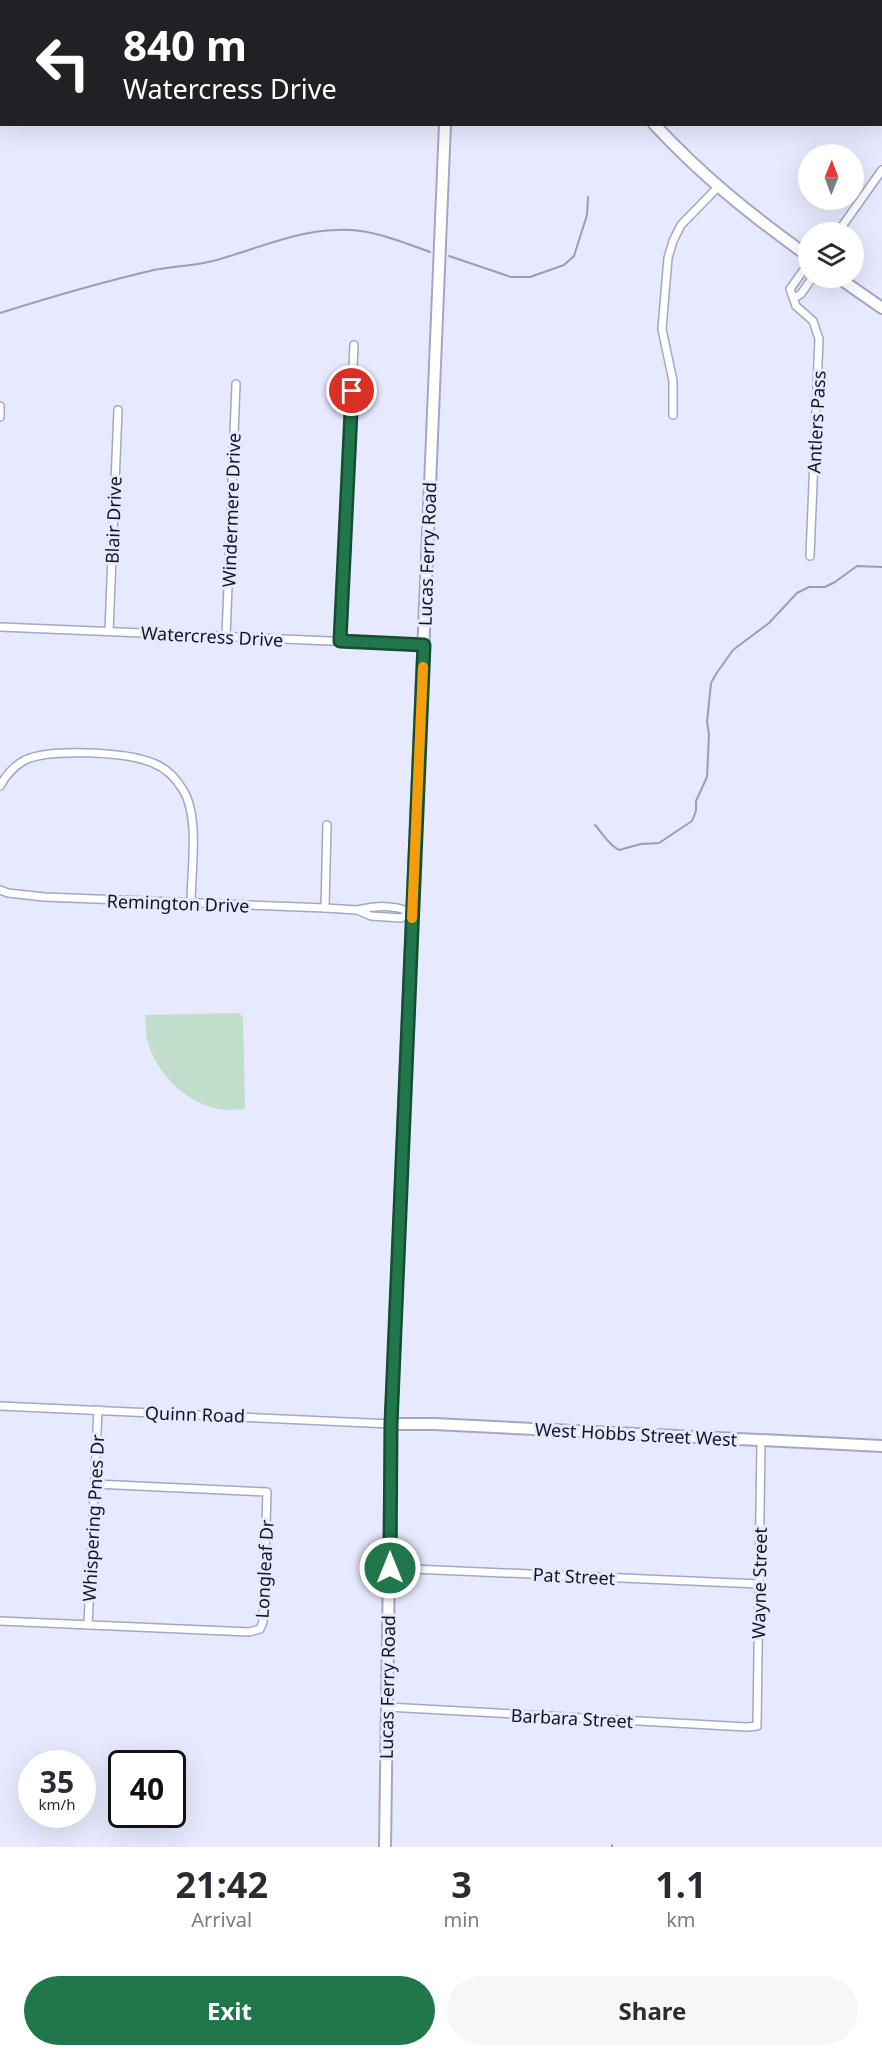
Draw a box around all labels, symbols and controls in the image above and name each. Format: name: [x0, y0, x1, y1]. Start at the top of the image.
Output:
text: 840 m: [123, 16, 247, 73]
icon: left: [24, 24, 102, 102]
text: Watercress Drive: [123, 70, 337, 107]
north arrow: [798, 144, 864, 210]
map controls: [798, 144, 864, 288]
button: layers: [798, 222, 864, 288]
pin: [326, 365, 377, 416]
street label: Antlers Pass: [801, 370, 831, 474]
icon: arrive: [335, 374, 368, 407]
street label: Windermere Drive: [216, 432, 246, 588]
street label: Blair Drive: [99, 476, 127, 564]
street label: Lucas Ferry Road: [412, 482, 442, 626]
street label: Watercress Drive: [140, 620, 284, 652]
street label: Remington Drive: [106, 889, 250, 917]
street label: Quinn Road: [145, 1400, 245, 1428]
street label: West Hobbs Street West: [534, 1417, 738, 1451]
street label: Whispering Pnes Dr: [77, 1433, 109, 1602]
street label: Longleaf Dr: [249, 1518, 279, 1619]
street label: Wayne Street: [746, 1526, 772, 1639]
position arrow: [358, 1536, 422, 1600]
street label: Pat Street: [532, 1562, 616, 1590]
street label: Lucas Ferry Road: [374, 1615, 400, 1759]
street label: Barbara Street: [510, 1703, 634, 1733]
speed limit sign: 40: [108, 1750, 186, 1828]
text: 35: [40, 1761, 74, 1802]
text: km/h: [39, 1794, 75, 1814]
text: 21:42: [175, 1860, 268, 1909]
text: 3: [451, 1860, 472, 1909]
text: 1.1: [655, 1860, 706, 1909]
text: Arrival: [191, 1906, 252, 1933]
text: min: [443, 1906, 480, 1933]
text: km: [666, 1906, 696, 1933]
button: Exit: [24, 1976, 435, 2045]
button: Share: [447, 1976, 858, 2045]

